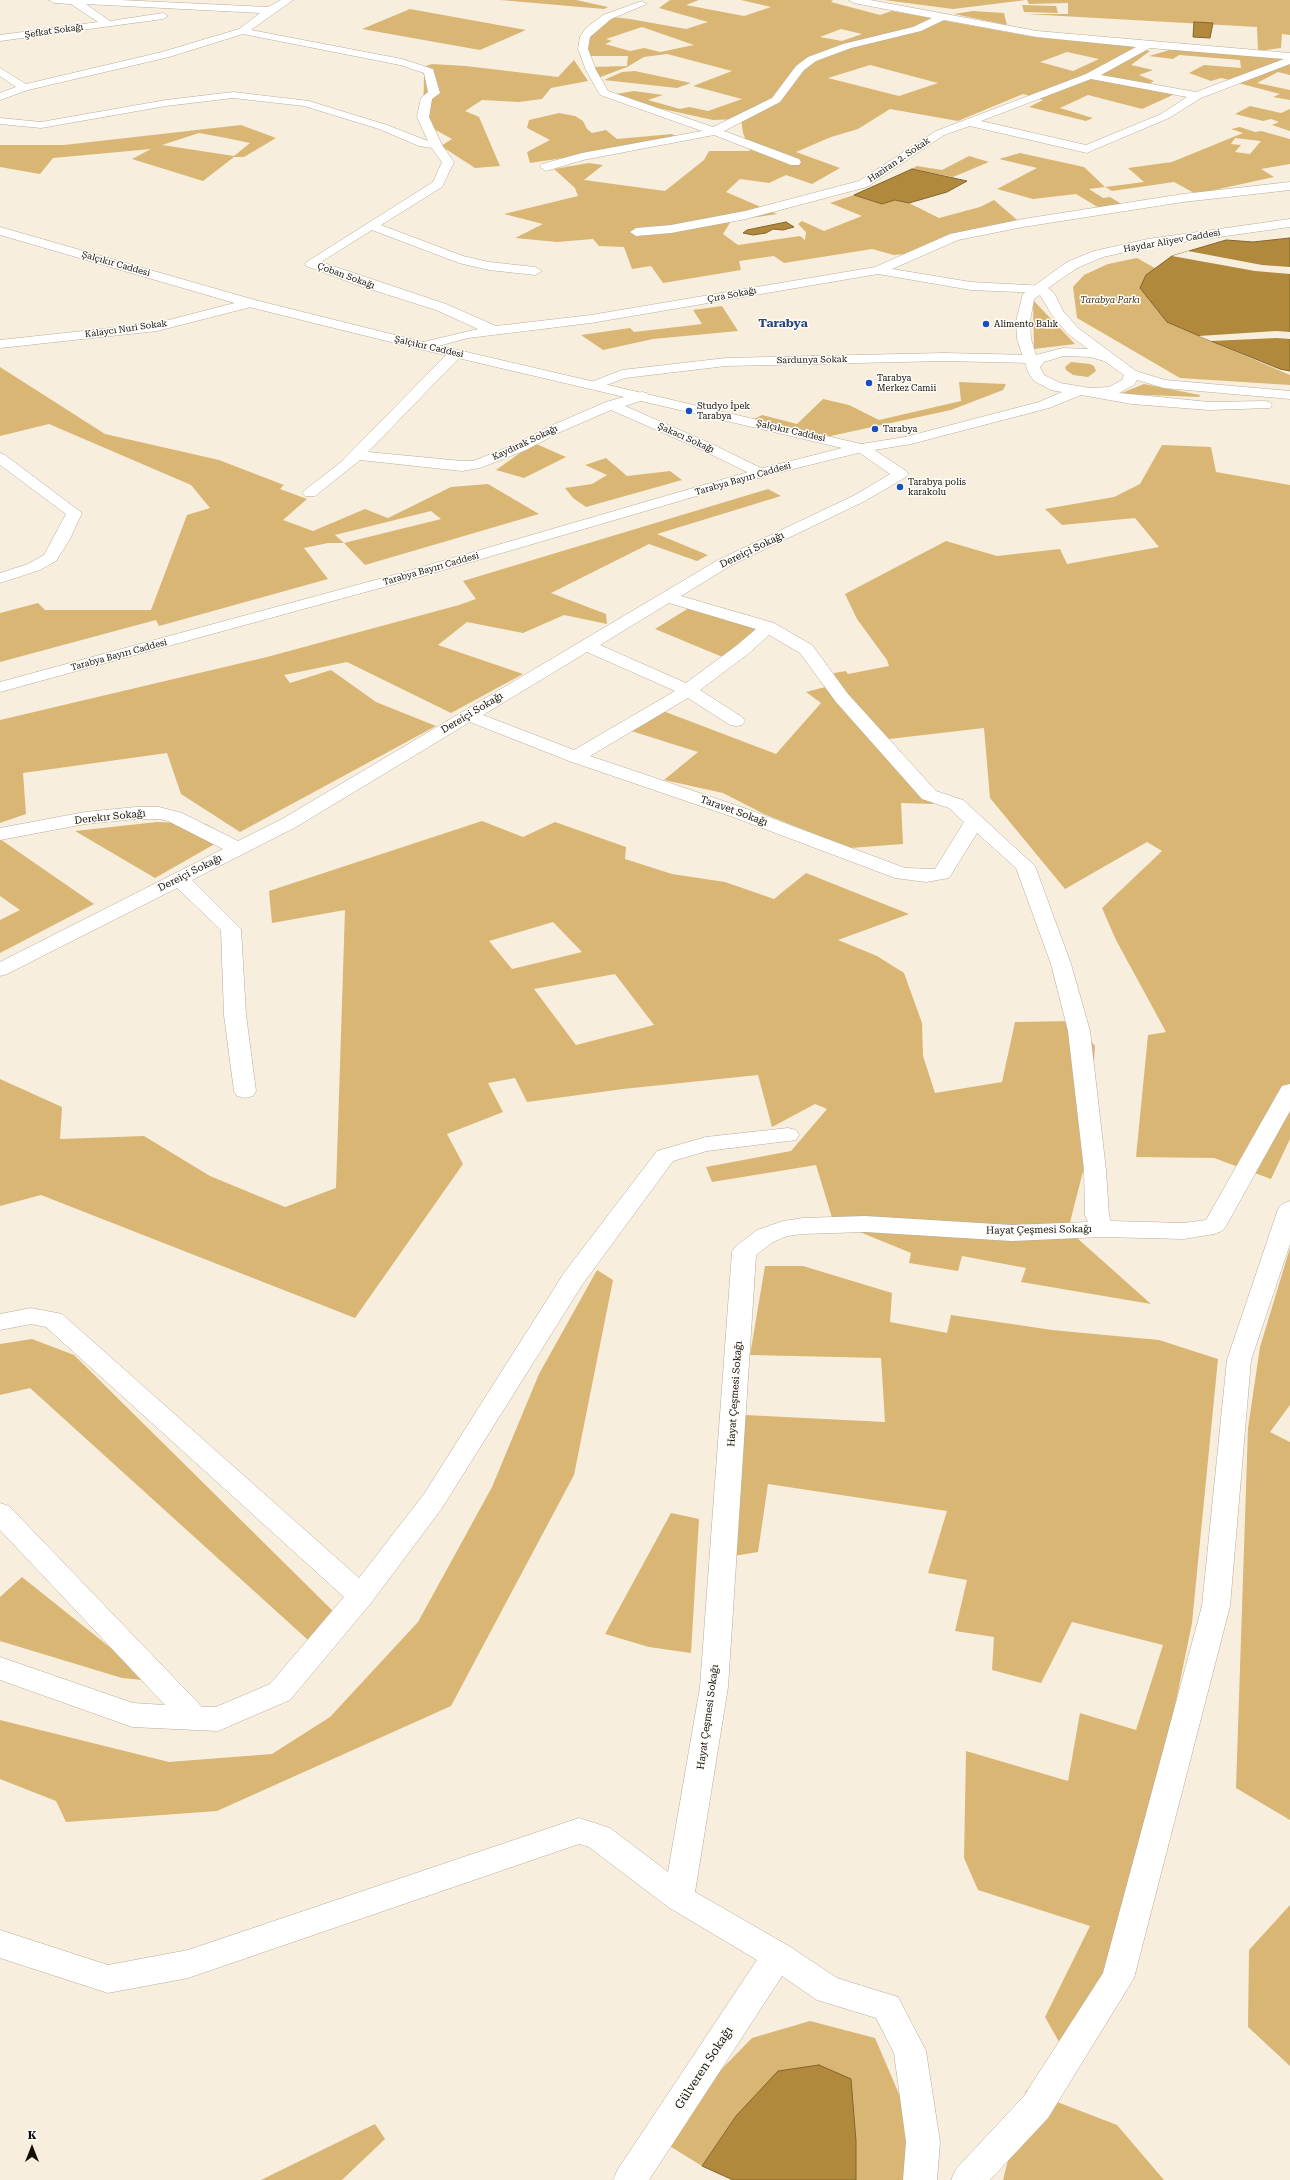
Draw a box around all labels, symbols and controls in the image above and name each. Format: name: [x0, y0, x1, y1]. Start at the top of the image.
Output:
street label: Şefkat Sokağı: [24, 22, 84, 40]
street label: Haziran 2. Sokak: [866, 135, 932, 185]
street label: Haydar Aliyev Caddesi: [1123, 227, 1221, 255]
street label: Şalçıkır Caddesi: [81, 249, 151, 279]
street label: Çoban Sokağı: [316, 261, 376, 291]
street label: Çıra Sokağı: [707, 285, 757, 305]
park label: Tarabya Parkı: [1080, 295, 1140, 305]
district label: Tarabya: [758, 316, 808, 330]
street label: Kalaycı Nuri Sokak: [84, 318, 168, 340]
marker: Alimento Balık: [981, 319, 991, 329]
place label: Alimento Balık: [994, 319, 1058, 329]
street label: Şalçıkır Caddesi: [393, 334, 465, 360]
street label: Sardunya Sokak: [777, 354, 847, 366]
place label: Tarabya Merkez Camii: [877, 373, 936, 394]
marker: Tarabya Merkez Camii: [864, 378, 874, 388]
place label: Studyo İpek Tarabya: [697, 401, 750, 422]
marker: Studyo İpek Tarabya: [684, 406, 694, 416]
street label: Şalçıkır Caddesi: [755, 418, 827, 444]
street label: Şakacı Sokağı: [656, 421, 716, 455]
street label: Kaydırak Sokağı: [491, 423, 559, 463]
marker: Tarabya: [870, 424, 880, 434]
place label: Tarabya: [883, 424, 917, 434]
street label: Tarabya Bayırı Caddesi: [694, 460, 792, 498]
place label: Tarabya polis karakolu: [908, 477, 966, 498]
marker: Tarabya polis karakolu: [895, 482, 905, 492]
street label: Dereiçi Sokağı: [718, 529, 786, 571]
street label: Tarabya Bayırı Caddesi: [382, 550, 480, 588]
street label: Tarabya Bayırı Caddesi: [70, 637, 168, 673]
street label: Dereiçi Sokağı: [439, 690, 505, 736]
street label: Taravet Sokağı: [699, 793, 769, 829]
street label: Derekır Sokağı: [74, 807, 146, 827]
street label: Dereiçi Sokağı: [156, 852, 224, 894]
street label: Hayat Çeşmesi Sokağı: [986, 1223, 1092, 1237]
street label: Hayat Çeşmesi Sokağı: [725, 1341, 745, 1447]
street label: Hayat Çeşmesi Sokağı: [695, 1664, 721, 1770]
street label: Gülveren Sokağı: [672, 2024, 736, 2112]
north arrow: [12, 2128, 52, 2168]
text: K: [28, 2129, 36, 2142]

